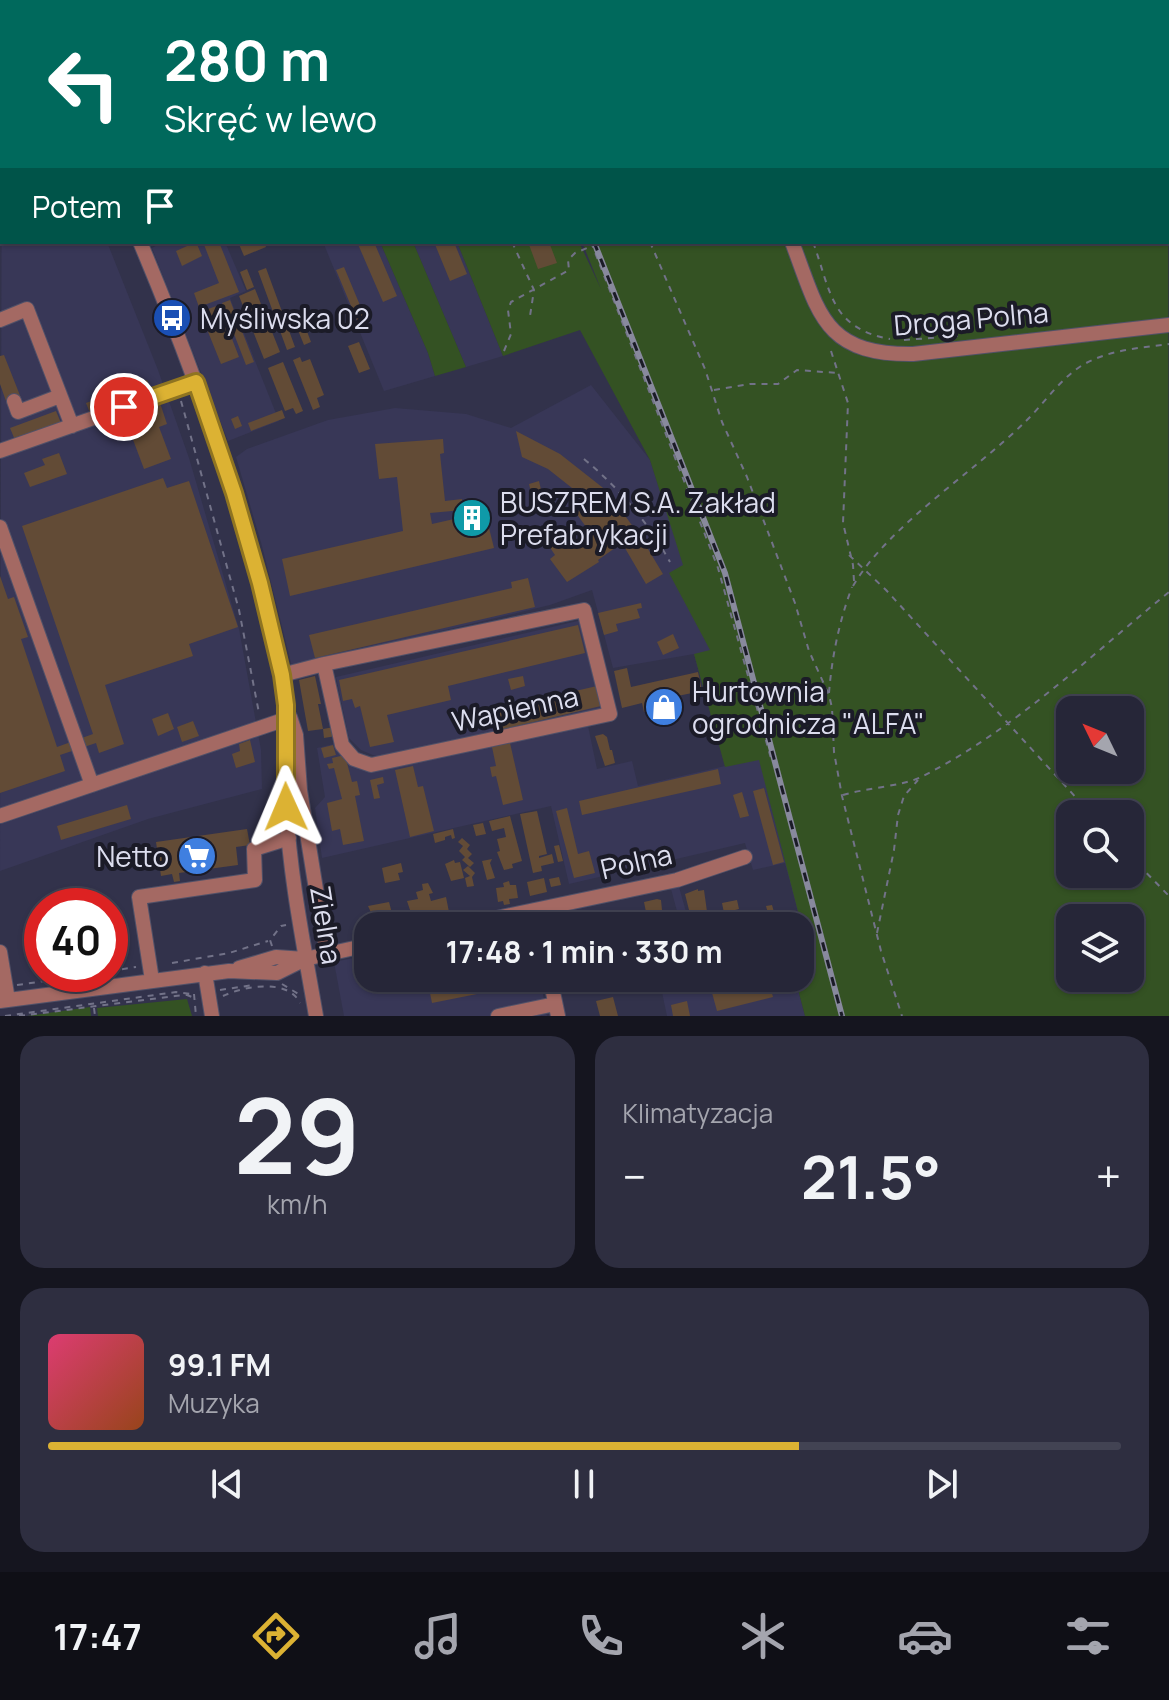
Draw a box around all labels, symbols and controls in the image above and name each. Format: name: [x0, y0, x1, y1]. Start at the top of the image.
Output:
text: 280 m: [164, 21, 330, 98]
icon: left: [32, 32, 136, 136]
text: Skręć w lewo: [164, 94, 377, 143]
icon: arrive: [138, 184, 182, 228]
text: Potem: [32, 186, 122, 227]
street label: Droga Polna: [892, 292, 1050, 344]
bus stop icon: Myśliwska 02: [151, 297, 193, 339]
place label: Myśliwska 02: [200, 299, 370, 337]
pin: [90, 373, 158, 441]
icon: arrive: [102, 385, 146, 429]
place label: BUSZREM S.A. Zakład Prefabrykacji: [500, 483, 776, 553]
building icon: BUSZREM S.A. Zakład Prefabrykacji: [451, 497, 493, 539]
place label: Hurtownia ogrodnicza "ALFA": [692, 672, 925, 742]
street label: Wapienna: [448, 676, 582, 740]
shop icon: Hurtownia ogrodnicza "ALFA": [643, 686, 685, 728]
north arrow: [1056, 696, 1144, 784]
map controls: [1056, 696, 1144, 992]
position arrow: [244, 765, 328, 849]
button: search: [1056, 800, 1144, 888]
street label: Polna: [597, 834, 675, 888]
supermarket icon: Netto: [176, 835, 218, 877]
place label: Netto: [96, 837, 169, 875]
street label: Zielna: [302, 883, 352, 967]
speed limit sign: 40: [24, 888, 128, 992]
button: layers: [1056, 904, 1144, 992]
text: 17:48 · 1 min · 330 m: [446, 931, 722, 972]
text: 29: [234, 1063, 361, 1205]
text: Klimatyzacja: [623, 1095, 773, 1131]
text: 21.5°: [801, 1135, 941, 1217]
text: −: [623, 1146, 646, 1206]
text: +: [1096, 1146, 1121, 1206]
text: km/h: [267, 1186, 327, 1222]
text: 99.1 FM: [168, 1344, 271, 1385]
text: Muzyka: [168, 1385, 260, 1421]
icon: previous: [205, 1462, 249, 1506]
icon: pause: [562, 1462, 606, 1506]
icon: next: [920, 1462, 964, 1506]
icon: directions: [248, 1608, 304, 1664]
icon: music: [410, 1608, 466, 1664]
icon: phone: [573, 1608, 629, 1664]
icon: climate: [735, 1608, 791, 1664]
icon: car: [897, 1608, 953, 1664]
icon: filters: [1060, 1608, 1116, 1664]
text: 17:47: [53, 1612, 142, 1661]

